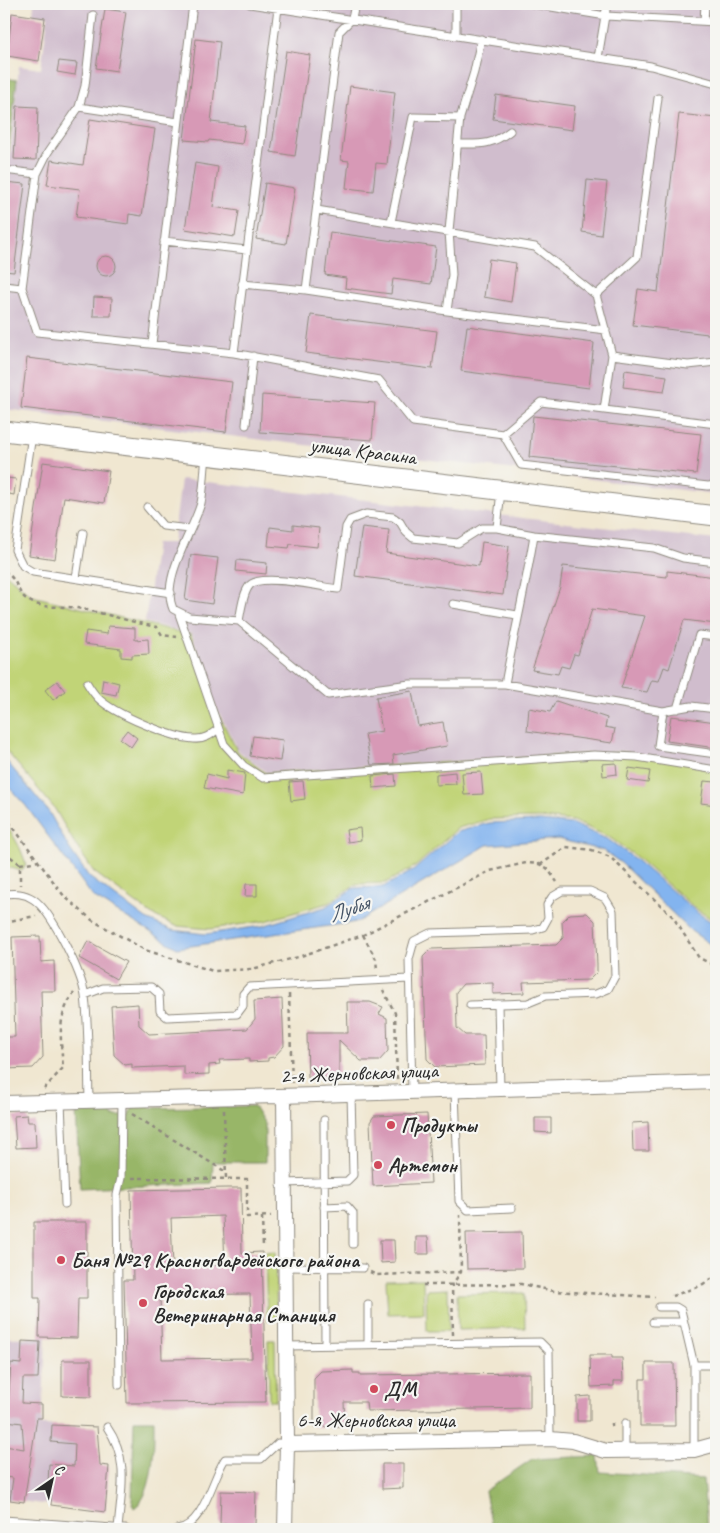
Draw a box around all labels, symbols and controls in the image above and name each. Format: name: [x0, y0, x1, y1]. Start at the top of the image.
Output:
street label: улица Красина: [307, 431, 420, 471]
water label: Лубья: [325, 888, 376, 929]
street label: 2-я Жерновская улица: [280, 1057, 440, 1089]
place label: Продукты: [401, 1112, 479, 1139]
marker: Продукты: [385, 1119, 397, 1131]
place label: Артемон: [388, 1152, 459, 1178]
marker: Артемон: [372, 1159, 384, 1171]
place label: Баня №29 Красногвардейского района: [71, 1247, 361, 1273]
marker: Баня №29 Красногвардейского района: [55, 1254, 67, 1266]
place label: Городская Ветеринарная Станция: [153, 1278, 337, 1328]
marker: Городская Ветеринарная Станция: [137, 1297, 149, 1309]
place label: ДМ: [384, 1376, 418, 1402]
marker: ДМ: [368, 1383, 380, 1395]
street label: 6-я Жерновская улица: [297, 1407, 457, 1433]
north arrow: [28, 1456, 78, 1506]
text: С: [51, 1461, 68, 1480]

